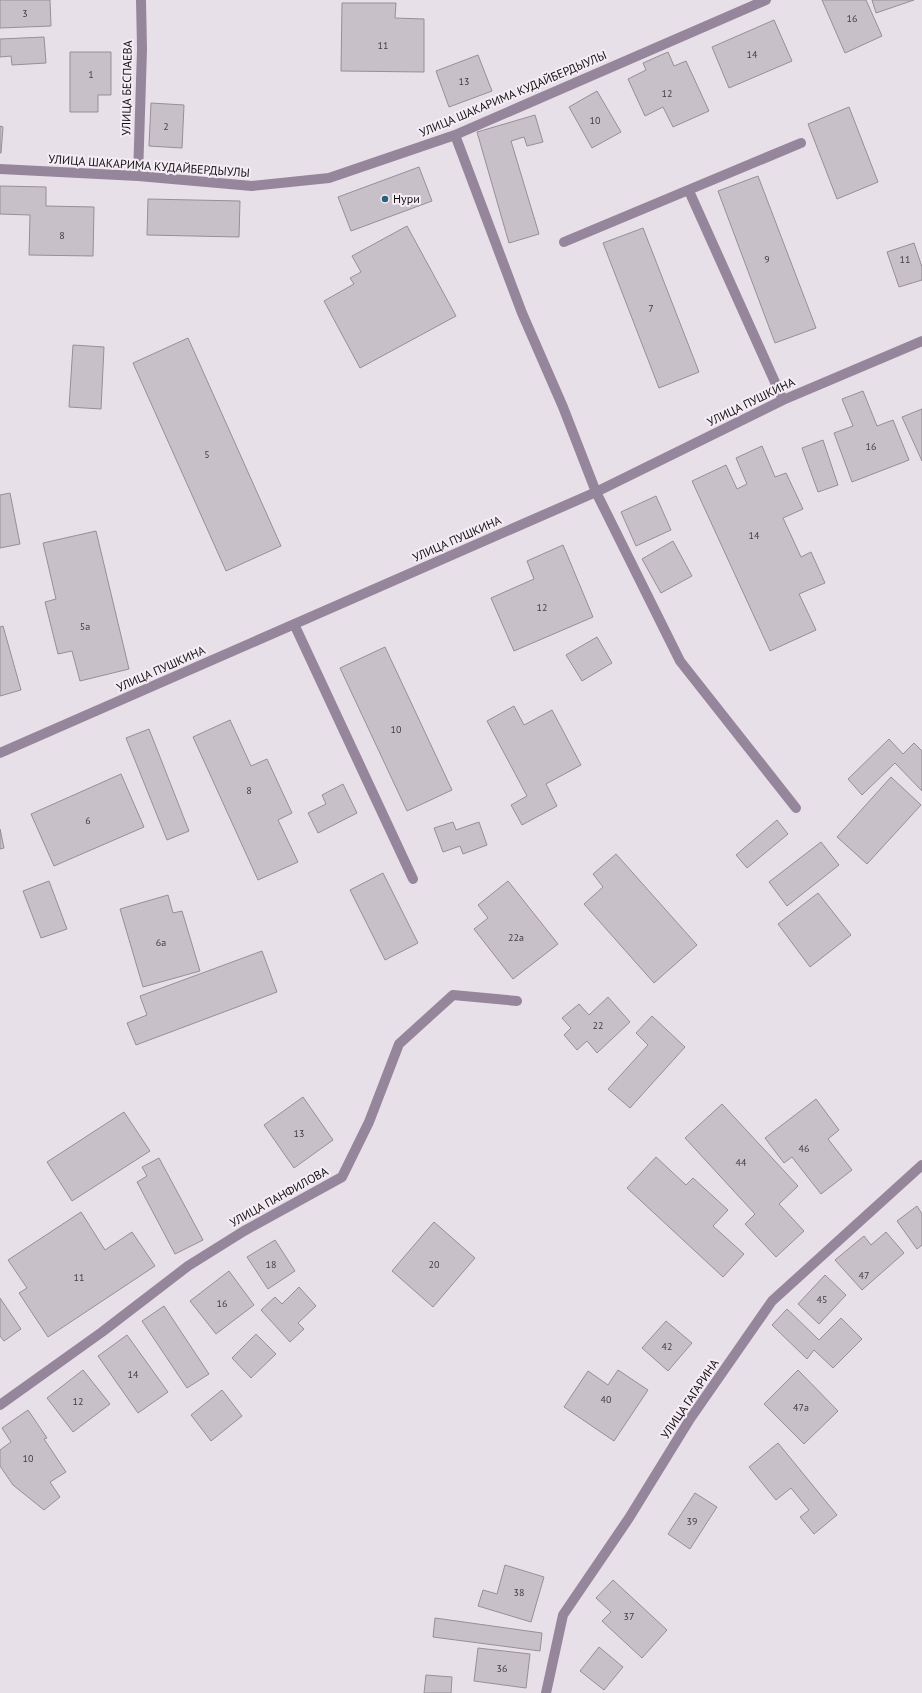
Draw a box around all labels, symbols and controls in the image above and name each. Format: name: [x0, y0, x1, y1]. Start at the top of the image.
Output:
house number: 3: [22, 7, 28, 20]
house number: 16: [847, 12, 857, 25]
house number: 11: [378, 39, 388, 52]
street label: УЛИЦА БЕСПАЕВА: [118, 40, 135, 136]
street label: УЛИЦА ШАКАРИМА КУДАЙБЕРДЫУЛЫ: [417, 47, 609, 140]
house number: 14: [747, 48, 758, 61]
house number: 1: [88, 68, 94, 81]
house number: 13: [459, 75, 469, 88]
house number: 12: [662, 87, 672, 100]
house number: 10: [590, 114, 601, 127]
house number: 2: [163, 120, 169, 133]
street label: УЛИЦА ШАКАРИМА КУДАЙБЕРДЫУЛЫ: [48, 151, 250, 180]
place label: Нури: [393, 191, 420, 206]
marker: Нури: [380, 194, 390, 204]
house number: 8: [59, 229, 65, 242]
house number: 9: [764, 253, 770, 266]
house number: 11: [900, 253, 910, 266]
house number: 7: [648, 302, 654, 315]
street label: УЛИЦА ПУШКИНА: [705, 374, 797, 429]
house number: 16: [866, 440, 876, 453]
house number: 5: [204, 448, 210, 461]
street label: УЛИЦА ПУШКИНА: [410, 512, 503, 565]
house number: 14: [749, 529, 760, 542]
house number: 12: [537, 601, 547, 614]
house number: 5а: [80, 620, 90, 633]
street label: УЛИЦА ПУШКИНА: [114, 642, 207, 695]
house number: 10: [391, 723, 402, 736]
house number: 8: [246, 784, 252, 797]
house number: 6: [85, 814, 91, 827]
house number: 22а: [508, 931, 524, 944]
house number: 6а: [156, 936, 166, 949]
house number: 22: [593, 1019, 603, 1032]
house number: 13: [294, 1127, 304, 1140]
house number: 46: [799, 1142, 809, 1155]
house number: 44: [736, 1156, 747, 1169]
street label: УЛИЦА ПАНФИЛОВА: [227, 1163, 331, 1230]
house number: 18: [266, 1258, 276, 1271]
house number: 20: [429, 1258, 440, 1271]
house number: 47: [859, 1269, 869, 1282]
house number: 11: [74, 1271, 84, 1284]
house number: 45: [817, 1293, 827, 1306]
house number: 16: [217, 1297, 227, 1310]
house number: 42: [662, 1340, 672, 1353]
street label: УЛИЦА ГАГАРИНА: [657, 1356, 722, 1441]
house number: 14: [128, 1368, 139, 1381]
house number: 40: [601, 1393, 612, 1406]
house number: 12: [73, 1395, 83, 1408]
house number: 47а: [793, 1401, 809, 1414]
house number: 10: [23, 1452, 34, 1465]
house number: 39: [687, 1515, 697, 1528]
house number: 38: [514, 1586, 524, 1599]
house number: 37: [624, 1610, 634, 1623]
house number: 36: [497, 1662, 507, 1675]

